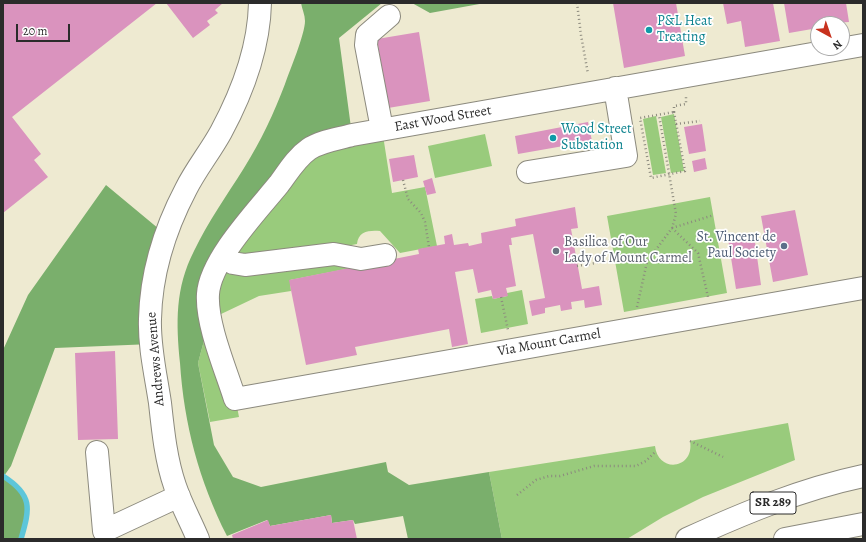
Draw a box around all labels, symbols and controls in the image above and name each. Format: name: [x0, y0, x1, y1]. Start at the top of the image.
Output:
place label: P&L Heat Treating: [657, 14, 712, 46]
scale bar: [18, 16, 72, 42]
north arrow: [810, 16, 850, 56]
text: 20 m: [23, 23, 47, 39]
marker: P&L Heat Treating: [644, 25, 654, 35]
text: N: [830, 36, 845, 53]
street label: East Wood Street: [393, 102, 493, 136]
place label: Wood Street Substation: [561, 122, 632, 154]
marker: Wood Street Substation: [548, 133, 558, 143]
place label: St. Vincent de Paul Society: [696, 230, 776, 262]
place label: Basilica of Our Lady of Mount Carmel: [564, 235, 692, 268]
marker: St. Vincent de Paul Society: [779, 241, 789, 251]
marker: Basilica of Our Lady of Mount Carmel: [551, 246, 561, 256]
street label: Andrews Avenue: [144, 311, 168, 407]
street label: Via Mount Carmel: [496, 326, 602, 360]
road number: SR 289: [750, 492, 796, 514]

